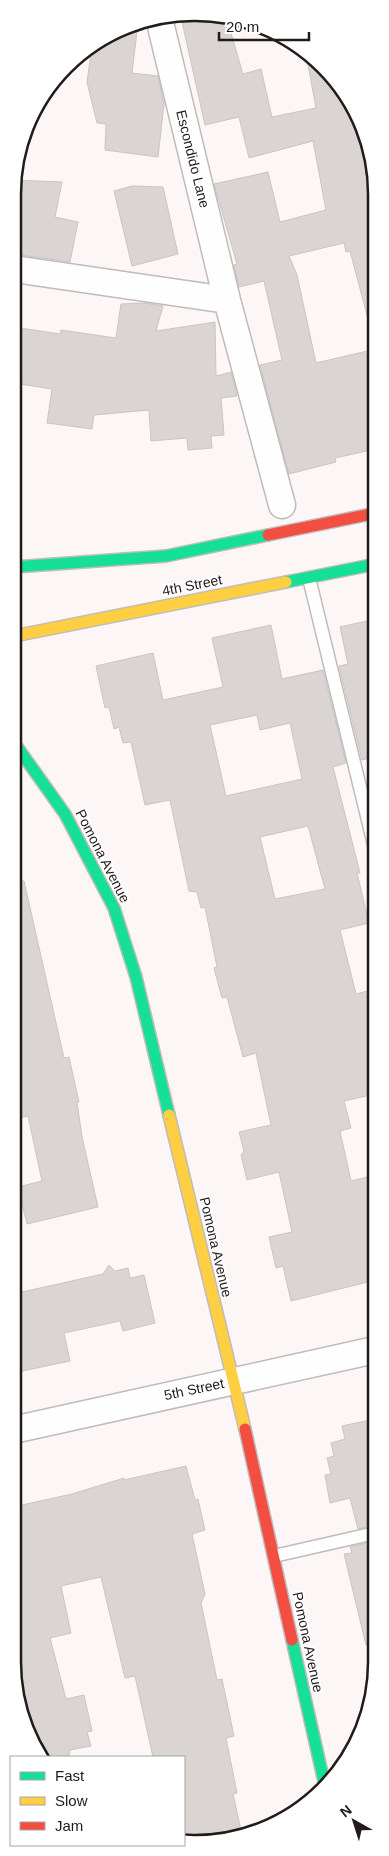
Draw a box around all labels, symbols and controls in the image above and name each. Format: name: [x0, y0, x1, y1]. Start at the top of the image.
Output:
scale bar: [219, 10, 309, 42]
text: 20 m: [226, 18, 259, 35]
street label: Escondido Lane: [173, 108, 213, 210]
street label: 4th Street: [161, 571, 223, 599]
street label: Pomona Avenue: [73, 807, 133, 905]
street label: Pomona Avenue: [197, 1195, 235, 1299]
street label: 5th Street: [163, 1375, 225, 1403]
street label: Pomona Avenue: [290, 1590, 327, 1694]
legend: [10, 1756, 185, 1846]
text: Fast: [55, 1767, 85, 1784]
text: Slow: [55, 1792, 88, 1809]
north arrow: [329, 1796, 379, 1846]
text: N: [337, 1801, 355, 1820]
text: Jam: [55, 1817, 83, 1834]

